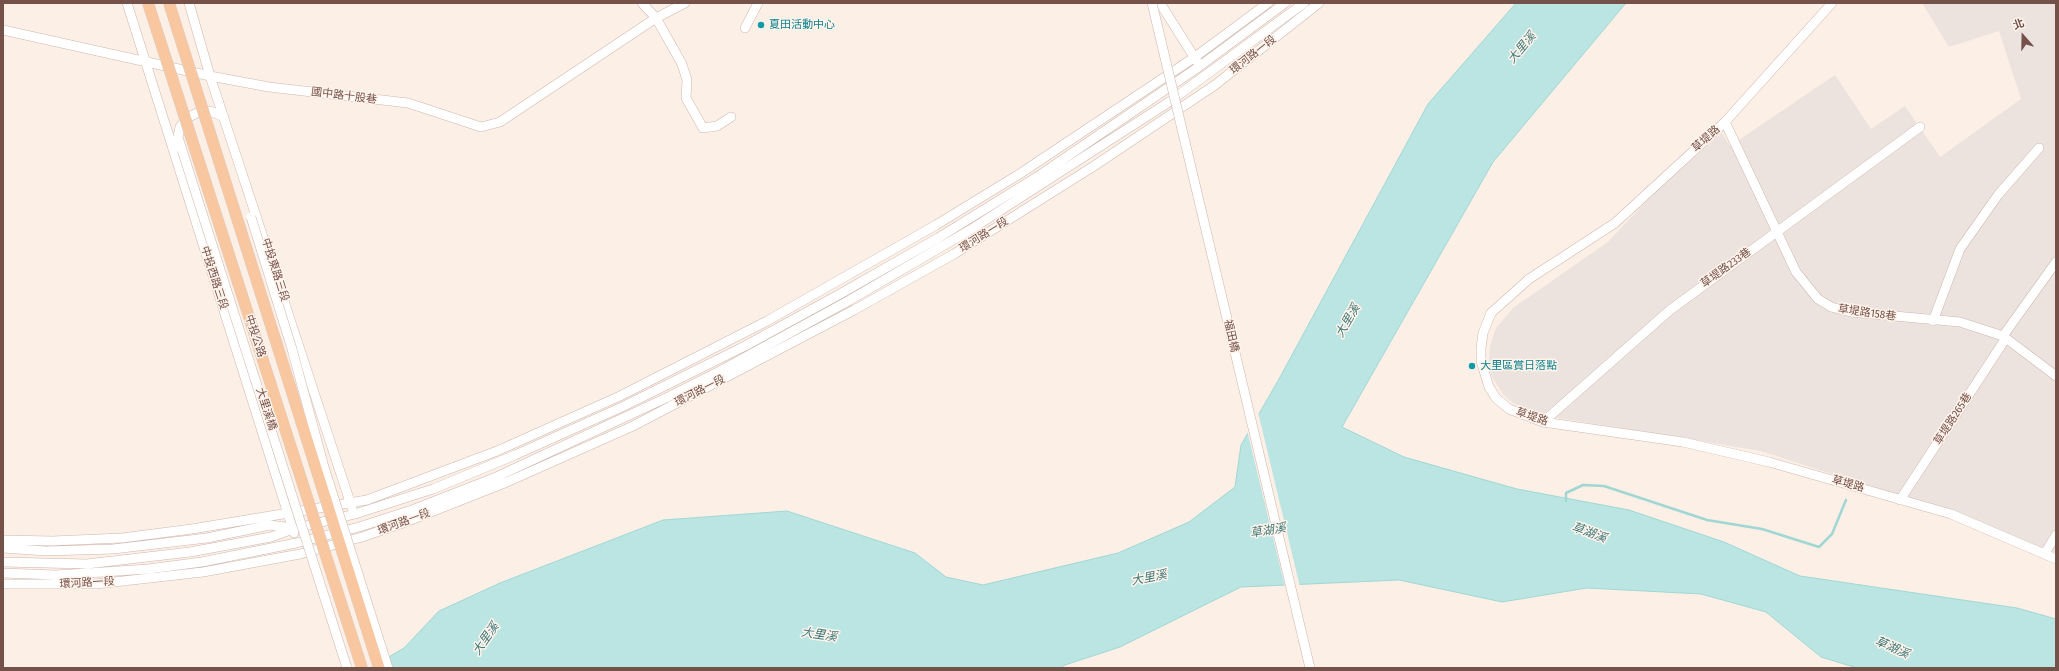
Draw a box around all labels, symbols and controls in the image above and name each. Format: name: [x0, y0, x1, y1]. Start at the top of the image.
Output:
north arrow: [2003, 16, 2043, 56]
text: 北: [2011, 16, 2026, 32]
place label: 夏田活動中心: [769, 18, 835, 32]
marker: 夏田活動中心: [756, 20, 766, 30]
water label: 大里溪: [1505, 30, 1539, 66]
street label: 環河路一段: [1227, 33, 1279, 77]
street label: 國中路十股巷: [310, 85, 378, 107]
street label: 草堤路: [1689, 123, 1723, 155]
street label: 環河路一段: [957, 215, 1011, 255]
street label: 中投東路三段: [259, 237, 291, 303]
street label: 中投西路三段: [198, 245, 230, 311]
street label: 草堤路233巷: [1698, 245, 1754, 291]
water label: 大里溪: [1333, 302, 1363, 340]
street label: 草堤路158巷: [1837, 302, 1897, 324]
street label: 中投公路: [242, 313, 268, 359]
street label: 福田橋: [1221, 318, 1241, 354]
place label: 大里區賞日落點: [1480, 359, 1557, 373]
marker: 大里區賞日落點: [1467, 361, 1477, 371]
street label: 環河路一段: [673, 373, 727, 409]
street label: 大里溪橋: [253, 386, 279, 432]
street label: 草堤路265巷: [1931, 391, 1975, 447]
street label: 草堤路: [1514, 406, 1550, 428]
street label: 草堤路: [1830, 473, 1866, 495]
street label: 環河路一段: [376, 506, 432, 538]
water label: 草湖溪: [1570, 520, 1608, 546]
water label: 草湖溪: [1249, 521, 1287, 541]
water label: 大里溪: [1130, 567, 1168, 589]
street label: 環河路一段: [59, 575, 115, 591]
water label: 大里溪: [470, 620, 502, 658]
water label: 大里溪: [800, 625, 838, 645]
water label: 草湖溪: [1873, 634, 1911, 662]

